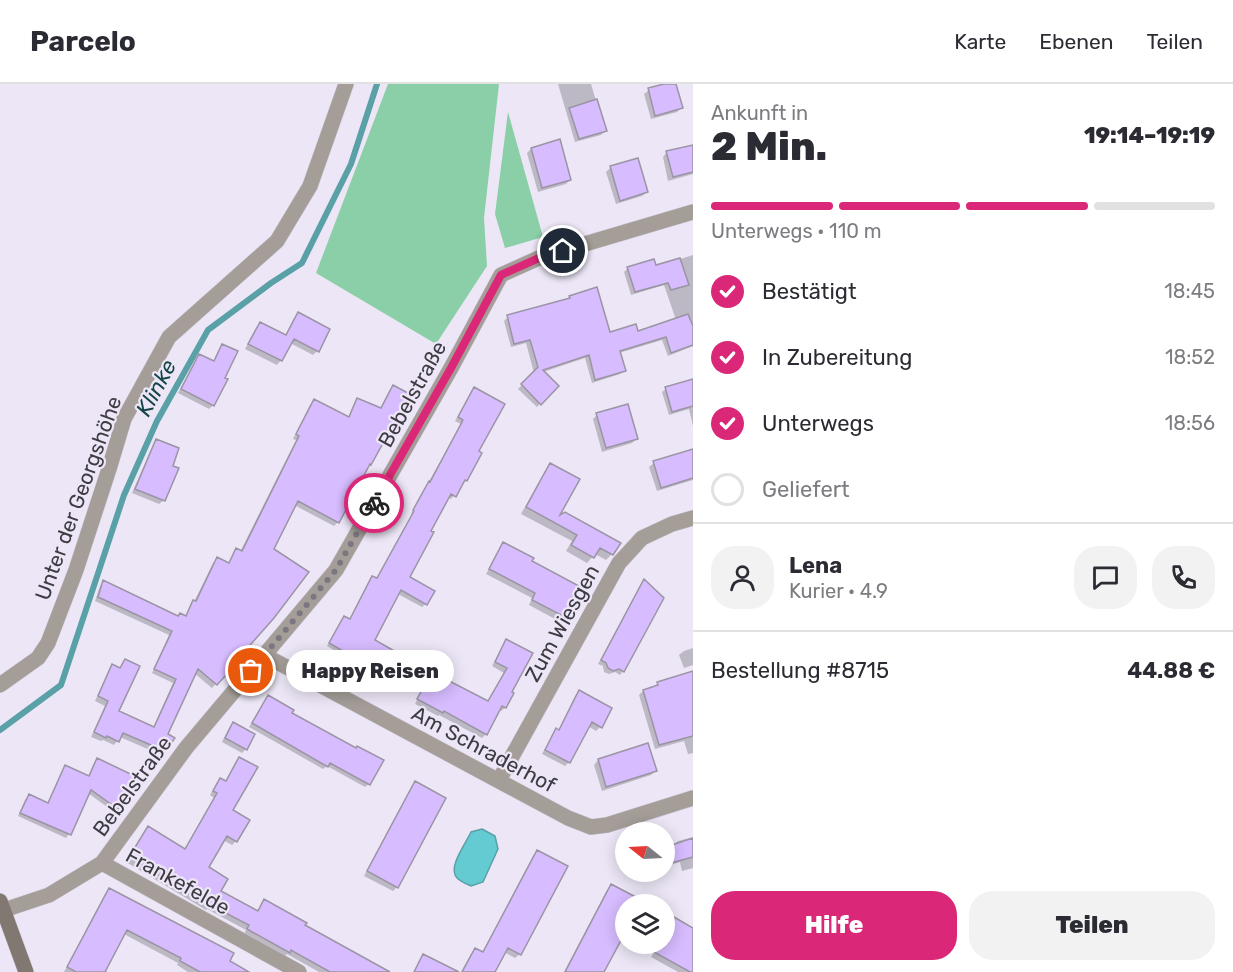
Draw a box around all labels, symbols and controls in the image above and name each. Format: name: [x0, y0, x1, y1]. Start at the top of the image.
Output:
text: Parcelo: [30, 25, 136, 58]
text: Karte: [954, 29, 1006, 54]
text: Ebenen: [1039, 29, 1113, 54]
text: Teilen: [1146, 29, 1203, 54]
text: Ankunft in: [711, 101, 808, 125]
text: 19:14–19:19: [1084, 122, 1215, 149]
text: 2 Min.: [711, 124, 827, 170]
text: Unterwegs · 110 m: [711, 219, 882, 243]
pin: [537, 225, 588, 276]
icon: home: [546, 234, 579, 267]
icon: check: [711, 275, 744, 308]
text: Bestätigt: [762, 278, 857, 305]
text: 18:45: [1164, 279, 1215, 303]
street label: Bebelstraße: [373, 337, 451, 451]
icon: check: [711, 341, 744, 374]
text: In Zubereitung: [762, 344, 912, 371]
text: 18:52: [1165, 345, 1215, 369]
water label: Klinke: [130, 355, 182, 421]
street label: Unter der Georgshöhe: [29, 393, 127, 603]
icon: check: [711, 407, 744, 440]
text: Unterwegs: [762, 410, 874, 437]
text: 18:56: [1165, 411, 1215, 435]
courier: [344, 473, 404, 533]
text: Geliefert: [762, 476, 850, 503]
icon: bike: [358, 487, 391, 520]
button: person: [711, 546, 774, 609]
button: chat: [1074, 546, 1137, 609]
button: phone: [1152, 546, 1215, 609]
text: Lena: [789, 552, 842, 579]
street label: Zum Wiesgen: [520, 560, 604, 686]
text: Kurier · 4.9: [789, 579, 888, 603]
pin: [225, 645, 276, 696]
callout: Happy Reisen: [287, 650, 455, 692]
icon: bag: [234, 654, 267, 687]
text: Bestellung #8715: [711, 657, 889, 684]
text: 44.88 €: [1127, 657, 1215, 684]
text: Happy Reisen: [301, 659, 439, 683]
street label: Am Schraderhof: [408, 700, 560, 798]
street label: Bebelstraße: [87, 731, 177, 841]
north arrow: [615, 822, 675, 882]
map controls: [615, 822, 675, 954]
street label: Frankefelde: [122, 842, 234, 920]
button: Hilfe: [711, 891, 957, 960]
button: Teilen: [969, 891, 1215, 960]
button: layers: [615, 894, 675, 954]

